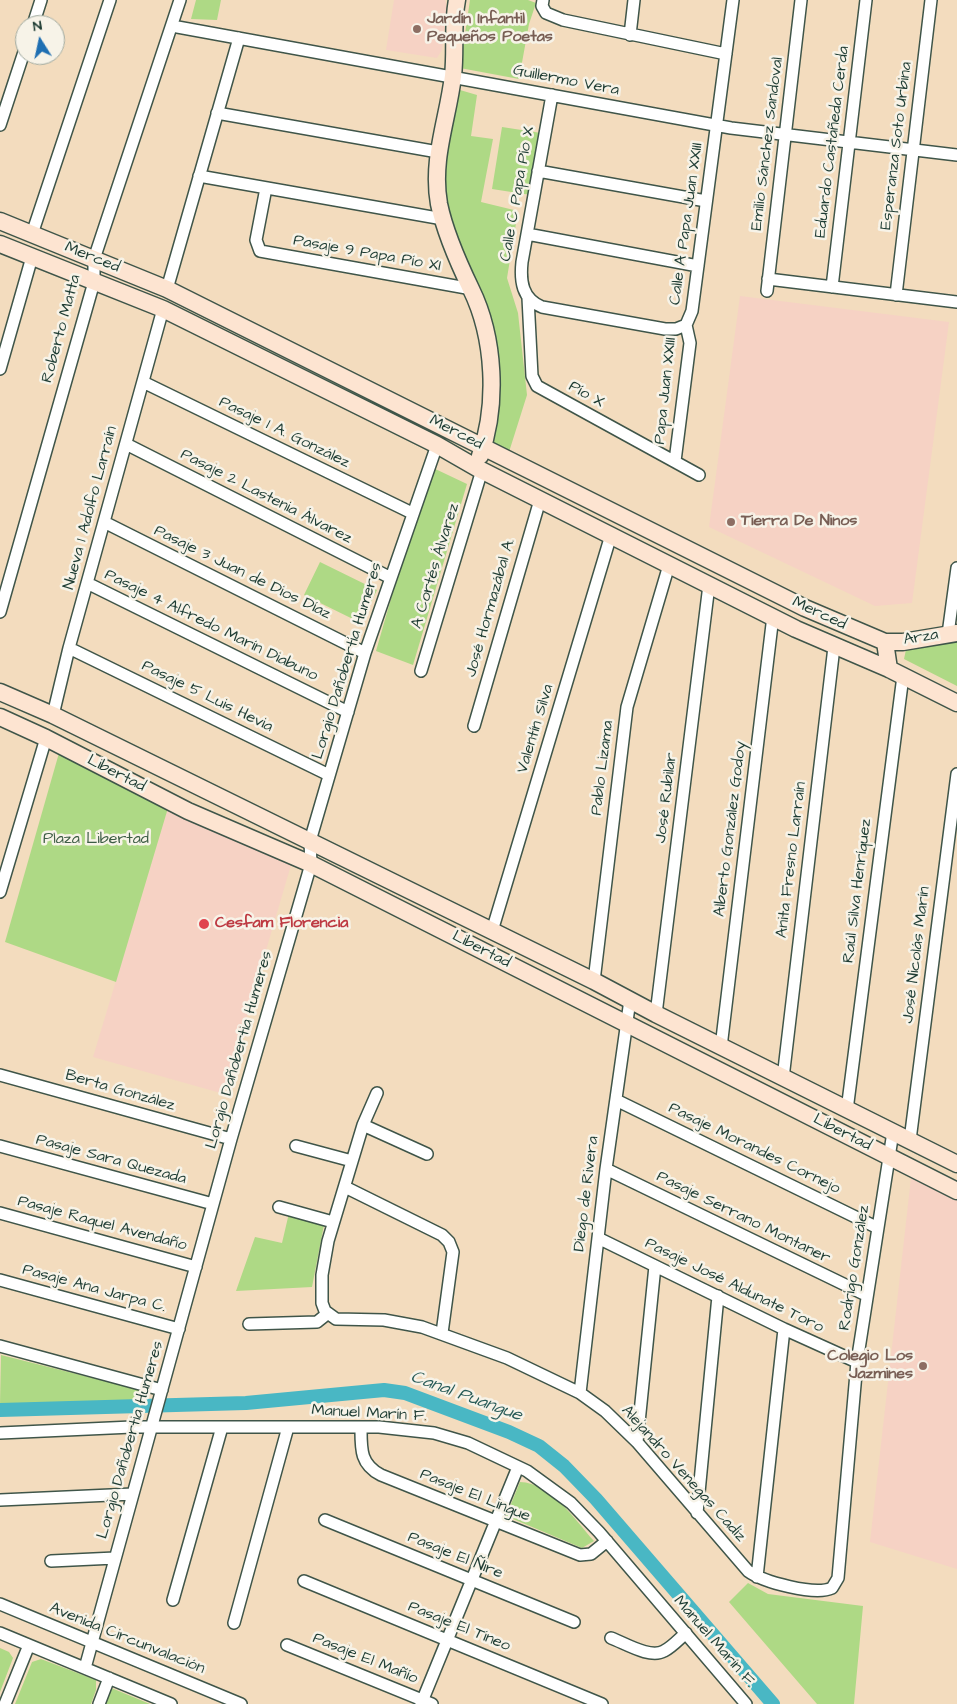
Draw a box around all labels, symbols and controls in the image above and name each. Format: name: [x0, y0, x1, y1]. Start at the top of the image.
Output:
place label: Jardín Infantil Pequeños Poetas: [427, 10, 553, 48]
north arrow: [15, 15, 65, 65]
text: N: [32, 16, 44, 37]
marker: Jardín Infantil Pequeños Poetas: [411, 23, 423, 35]
street label: Eduardo Castañeda Cerda: [812, 45, 854, 239]
street label: Emilio Sánchez Sandoval: [748, 56, 788, 232]
street label: Guillermo Vera: [511, 61, 621, 101]
street label: Esperanza Soto Urbina: [877, 61, 917, 231]
street label: Calle C Papa Pío X: [497, 125, 539, 263]
street label: Calle A Papa Juan XXIII: [666, 142, 708, 306]
street label: Pasaje 9 Papa Pío XI: [292, 232, 442, 276]
street label: Merced: [62, 238, 122, 278]
street label: Roberto Matta: [38, 273, 86, 385]
street label: Papa Juan XXIII: [651, 337, 681, 445]
street label: Pío X: [565, 377, 607, 413]
street label: Pasaje 1 A. González: [216, 393, 352, 473]
street label: Merced: [426, 411, 486, 455]
street label: Nueva 1 Adolfo Larraín: [60, 424, 122, 592]
street label: Pasaje 2 Lastenia Álvarez: [177, 445, 355, 549]
street label: A Cortés Álvarez: [408, 501, 464, 631]
place label: Tierra De Ninos: [741, 512, 857, 532]
marker: Tierra De Ninos: [725, 516, 737, 528]
street label: Pasaje 3 Juan de Dios Díaz: [150, 522, 334, 624]
street label: José Hormazábal A.: [462, 536, 520, 680]
street label: Lorgio Dañobertia Humeres: [309, 560, 387, 762]
street label: Pasaje 4 Alfredo Marín Diabuno: [101, 566, 321, 686]
street label: Merced: [789, 593, 849, 635]
street label: Arza: [902, 626, 940, 650]
street label: Pasaje 5 Luis Hevia: [138, 657, 276, 737]
street label: Valentín Silva: [513, 682, 559, 776]
street label: Pablo Lizama: [588, 719, 618, 817]
street label: Alberto González Godoy: [711, 740, 751, 918]
street label: Libertad: [84, 751, 148, 797]
street label: José Rubilar: [652, 752, 682, 844]
street label: Anita Fresno Larraín: [773, 781, 811, 939]
street label: Raúl Silva Henríquez: [840, 818, 876, 964]
park label: Plaza Libertad: [43, 830, 149, 850]
street label: José Nicolás Marín: [899, 885, 935, 1025]
place label: Cesfam Florencia: [215, 914, 348, 934]
marker: Cesfam Florencia: [197, 917, 211, 931]
street label: Libertad: [449, 927, 513, 973]
street label: Lorgio Dañobertia Humeres: [203, 949, 277, 1151]
street label: Berta González: [63, 1066, 177, 1116]
street label: Pasaje Morandes Cornejo: [665, 1099, 843, 1199]
street label: Libertad: [810, 1110, 874, 1156]
street label: Pasaje Sara Quezada: [34, 1131, 188, 1189]
street label: Diego de Rivera: [570, 1135, 604, 1253]
street label: Pasaje Serrano Montaner: [653, 1168, 833, 1268]
street label: Pasaje Raquel Avendaño: [15, 1192, 189, 1256]
street label: Rodrigo González: [836, 1204, 874, 1332]
street label: Pasaje José Aldunate Toro: [641, 1234, 827, 1338]
street label: Pasaje Ana Jarpa C.: [20, 1261, 168, 1317]
street label: Lorgio Dañobertia Humeres: [94, 1339, 168, 1541]
place label: Colegio Los Jazmines: [827, 1347, 913, 1385]
marker: Colegio Los Jazmines: [917, 1360, 929, 1372]
water label: Canal Puangue: [407, 1367, 525, 1427]
street label: Manuel Marín F.: [311, 1401, 427, 1427]
street label: Alejandro Venegas Cadíz: [617, 1402, 749, 1546]
street label: Pasaje El Lingue: [417, 1465, 533, 1527]
street label: Pasaje El Ñire: [405, 1528, 505, 1584]
street label: Manuel Marín F.: [669, 1592, 759, 1692]
street label: Pasaje El Tineo: [405, 1598, 513, 1656]
street label: Avenida Circunvalación: [47, 1599, 207, 1679]
street label: Pasaje El Mañío: [310, 1629, 420, 1689]

